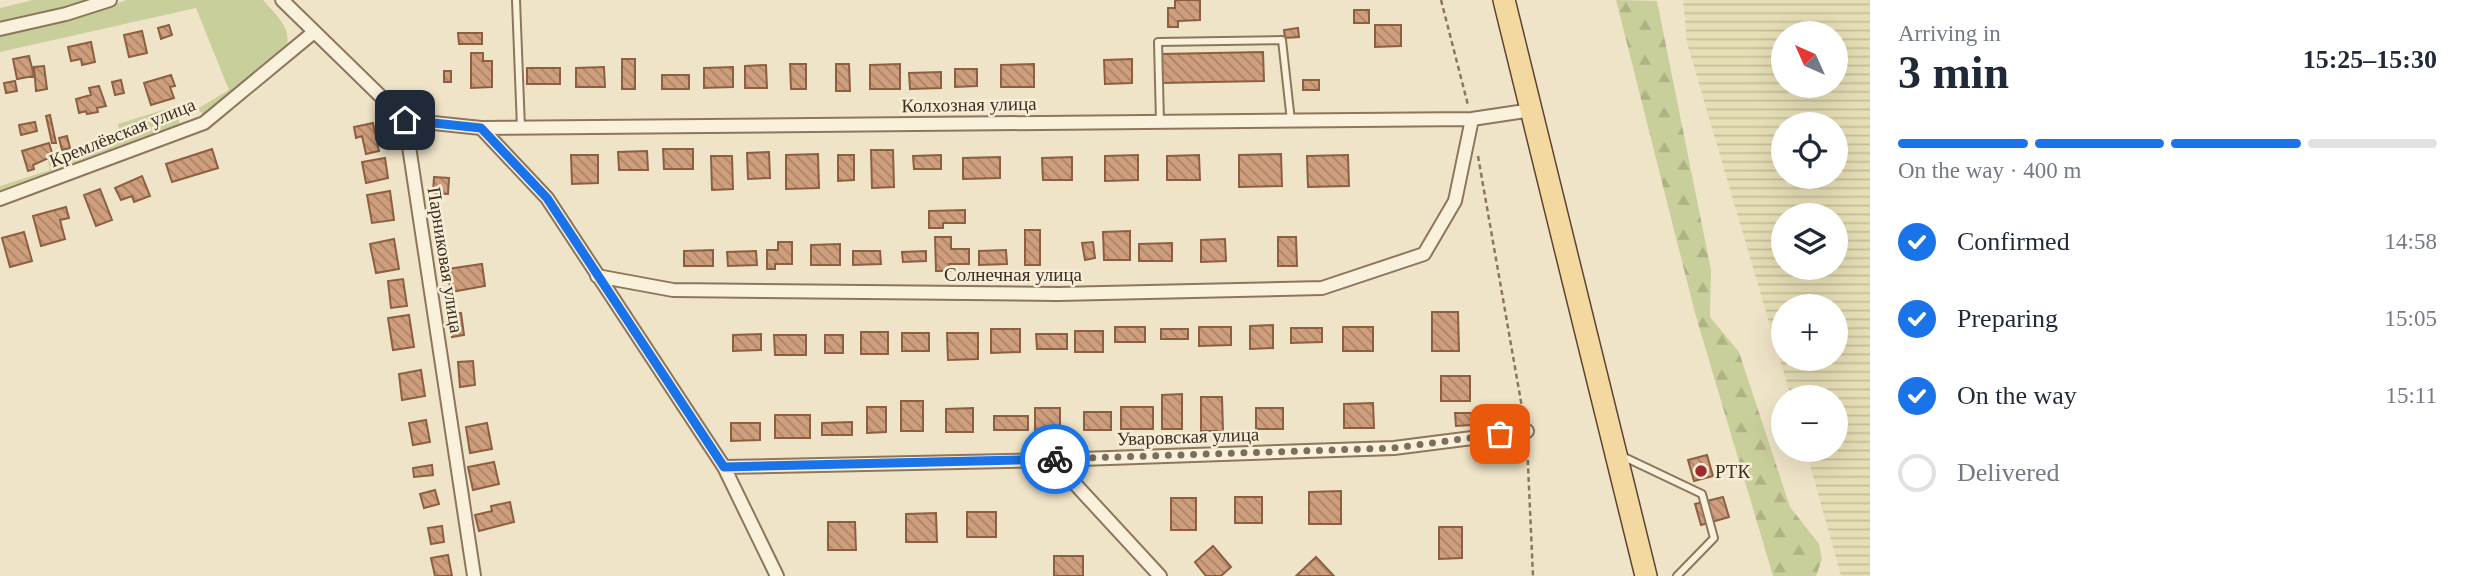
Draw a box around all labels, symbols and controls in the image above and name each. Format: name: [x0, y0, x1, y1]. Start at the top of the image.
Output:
north arrow: [1771, 21, 1848, 98]
map controls: [1771, 21, 1848, 462]
text: Arriving in: [1898, 21, 2001, 46]
text: 15:25–15:30: [2303, 45, 2437, 74]
text: 3 min: [1898, 47, 2009, 98]
pin: [375, 90, 435, 150]
street label: Кремлёвская улица: [46, 93, 199, 171]
street label: Колхозная улица: [901, 93, 1037, 116]
icon: home: [386, 101, 424, 139]
button: locate: [1771, 112, 1848, 189]
text: On the way · 400 m: [1898, 158, 2081, 183]
street label: Парниковая улица: [424, 186, 467, 335]
button: layers: [1771, 203, 1848, 280]
icon: check: [1898, 223, 1936, 261]
text: Confirmed: [1957, 227, 2070, 256]
text: 14:58: [2385, 229, 2437, 254]
street label: Солнечная улица: [944, 264, 1083, 285]
button: +: [1771, 294, 1848, 371]
icon: check: [1898, 300, 1936, 338]
text: Preparing: [1957, 304, 2058, 333]
text: 15:05: [2385, 306, 2437, 331]
icon: check: [1898, 377, 1936, 415]
text: On the way: [1957, 381, 2077, 410]
text: 15:11: [2385, 383, 2437, 408]
button: −: [1771, 385, 1848, 462]
pin: [1470, 404, 1530, 464]
icon: bag: [1481, 415, 1519, 453]
street label: Уваровская улица: [1116, 423, 1260, 449]
courier: [1020, 424, 1090, 494]
icon: bike: [1036, 440, 1074, 478]
text: Delivered: [1957, 458, 2060, 487]
place label: РТК: [1715, 461, 1750, 482]
marker: РТК: [1693, 463, 1709, 479]

